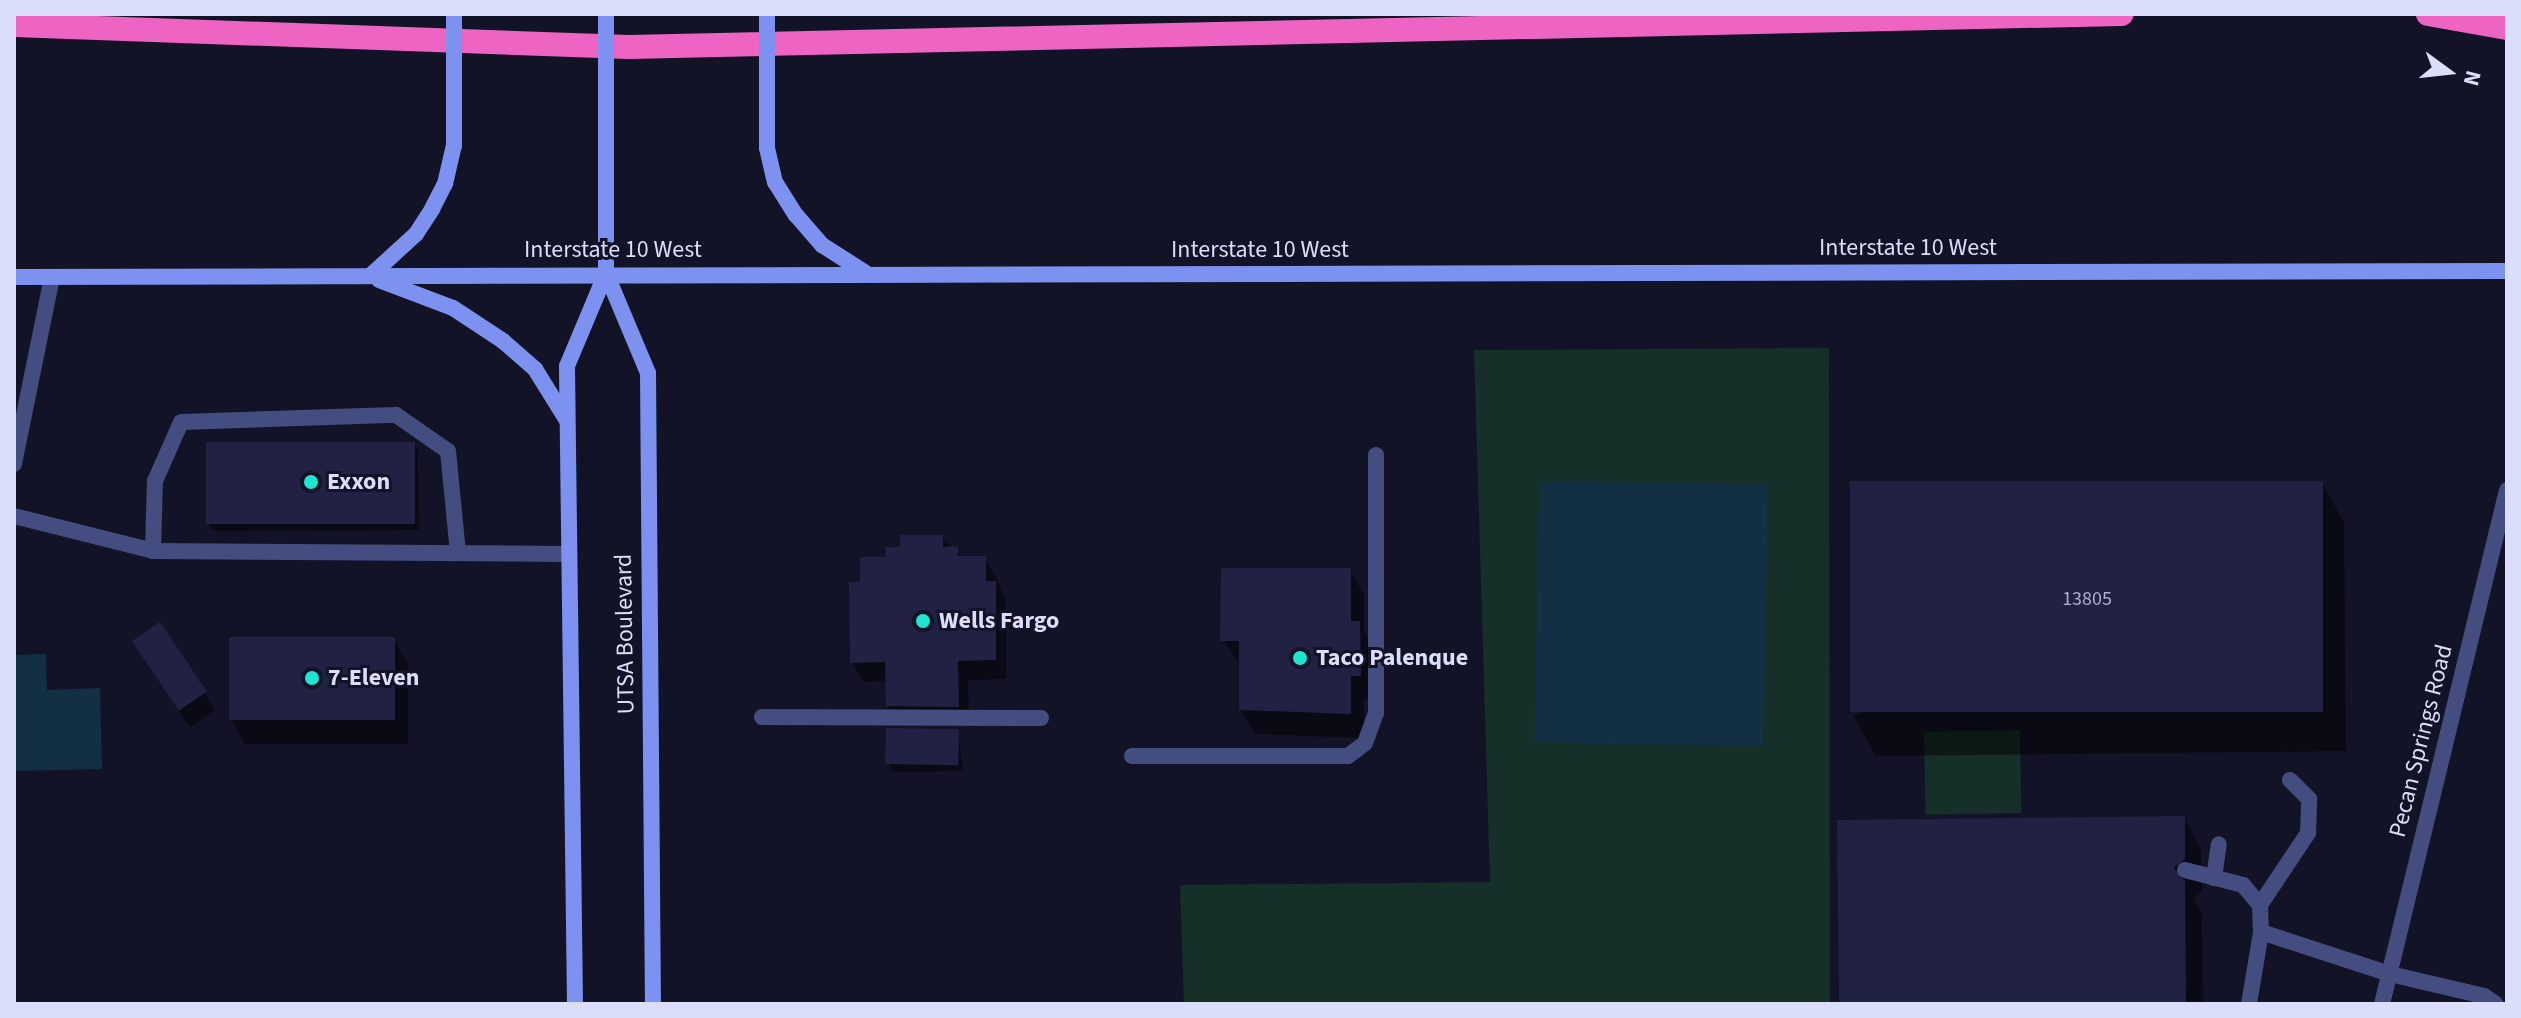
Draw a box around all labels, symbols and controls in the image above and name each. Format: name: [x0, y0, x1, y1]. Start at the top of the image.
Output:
north arrow: [2409, 32, 2489, 112]
text: N: [2455, 67, 2490, 89]
street label: Interstate 10 West: [1819, 234, 1997, 262]
street label: Interstate 10 West: [524, 236, 702, 264]
street label: Interstate 10 West: [1171, 236, 1349, 264]
place label: Exxon: [327, 468, 390, 496]
marker: Exxon: [302, 473, 320, 491]
street label: UTSA Boulevard: [609, 553, 641, 715]
house number: 13805: [2062, 587, 2112, 611]
place label: Wells Fargo: [939, 607, 1059, 635]
marker: Wells Fargo: [914, 612, 932, 630]
street label: Pecan Springs Road: [2383, 642, 2459, 840]
place label: Taco Palenque: [1316, 644, 1468, 672]
marker: Taco Palenque: [1291, 649, 1309, 667]
place label: 7-Eleven: [328, 664, 419, 692]
marker: 7-Eleven: [303, 669, 321, 687]

